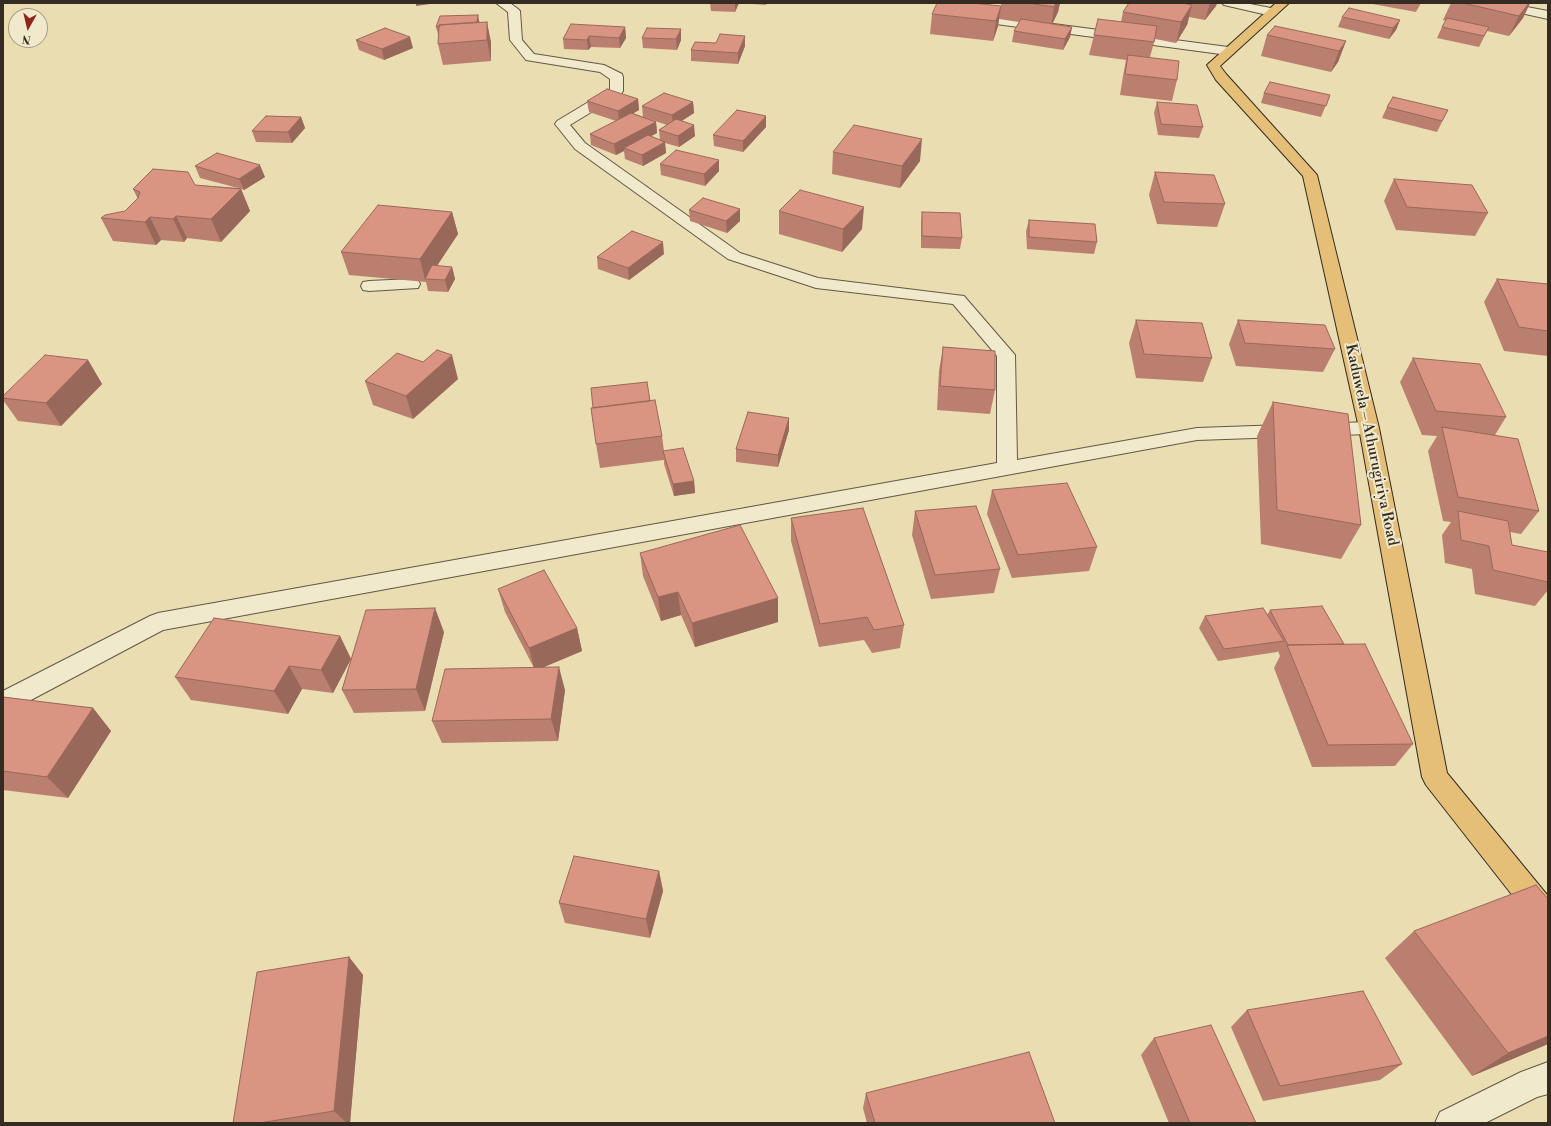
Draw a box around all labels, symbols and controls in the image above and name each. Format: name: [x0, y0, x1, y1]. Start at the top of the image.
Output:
north arrow: [8, 8, 48, 48]
text: N: [21, 31, 32, 46]
street label: Kaduwela – Athurugiriya Road: [1341, 342, 1401, 548]

